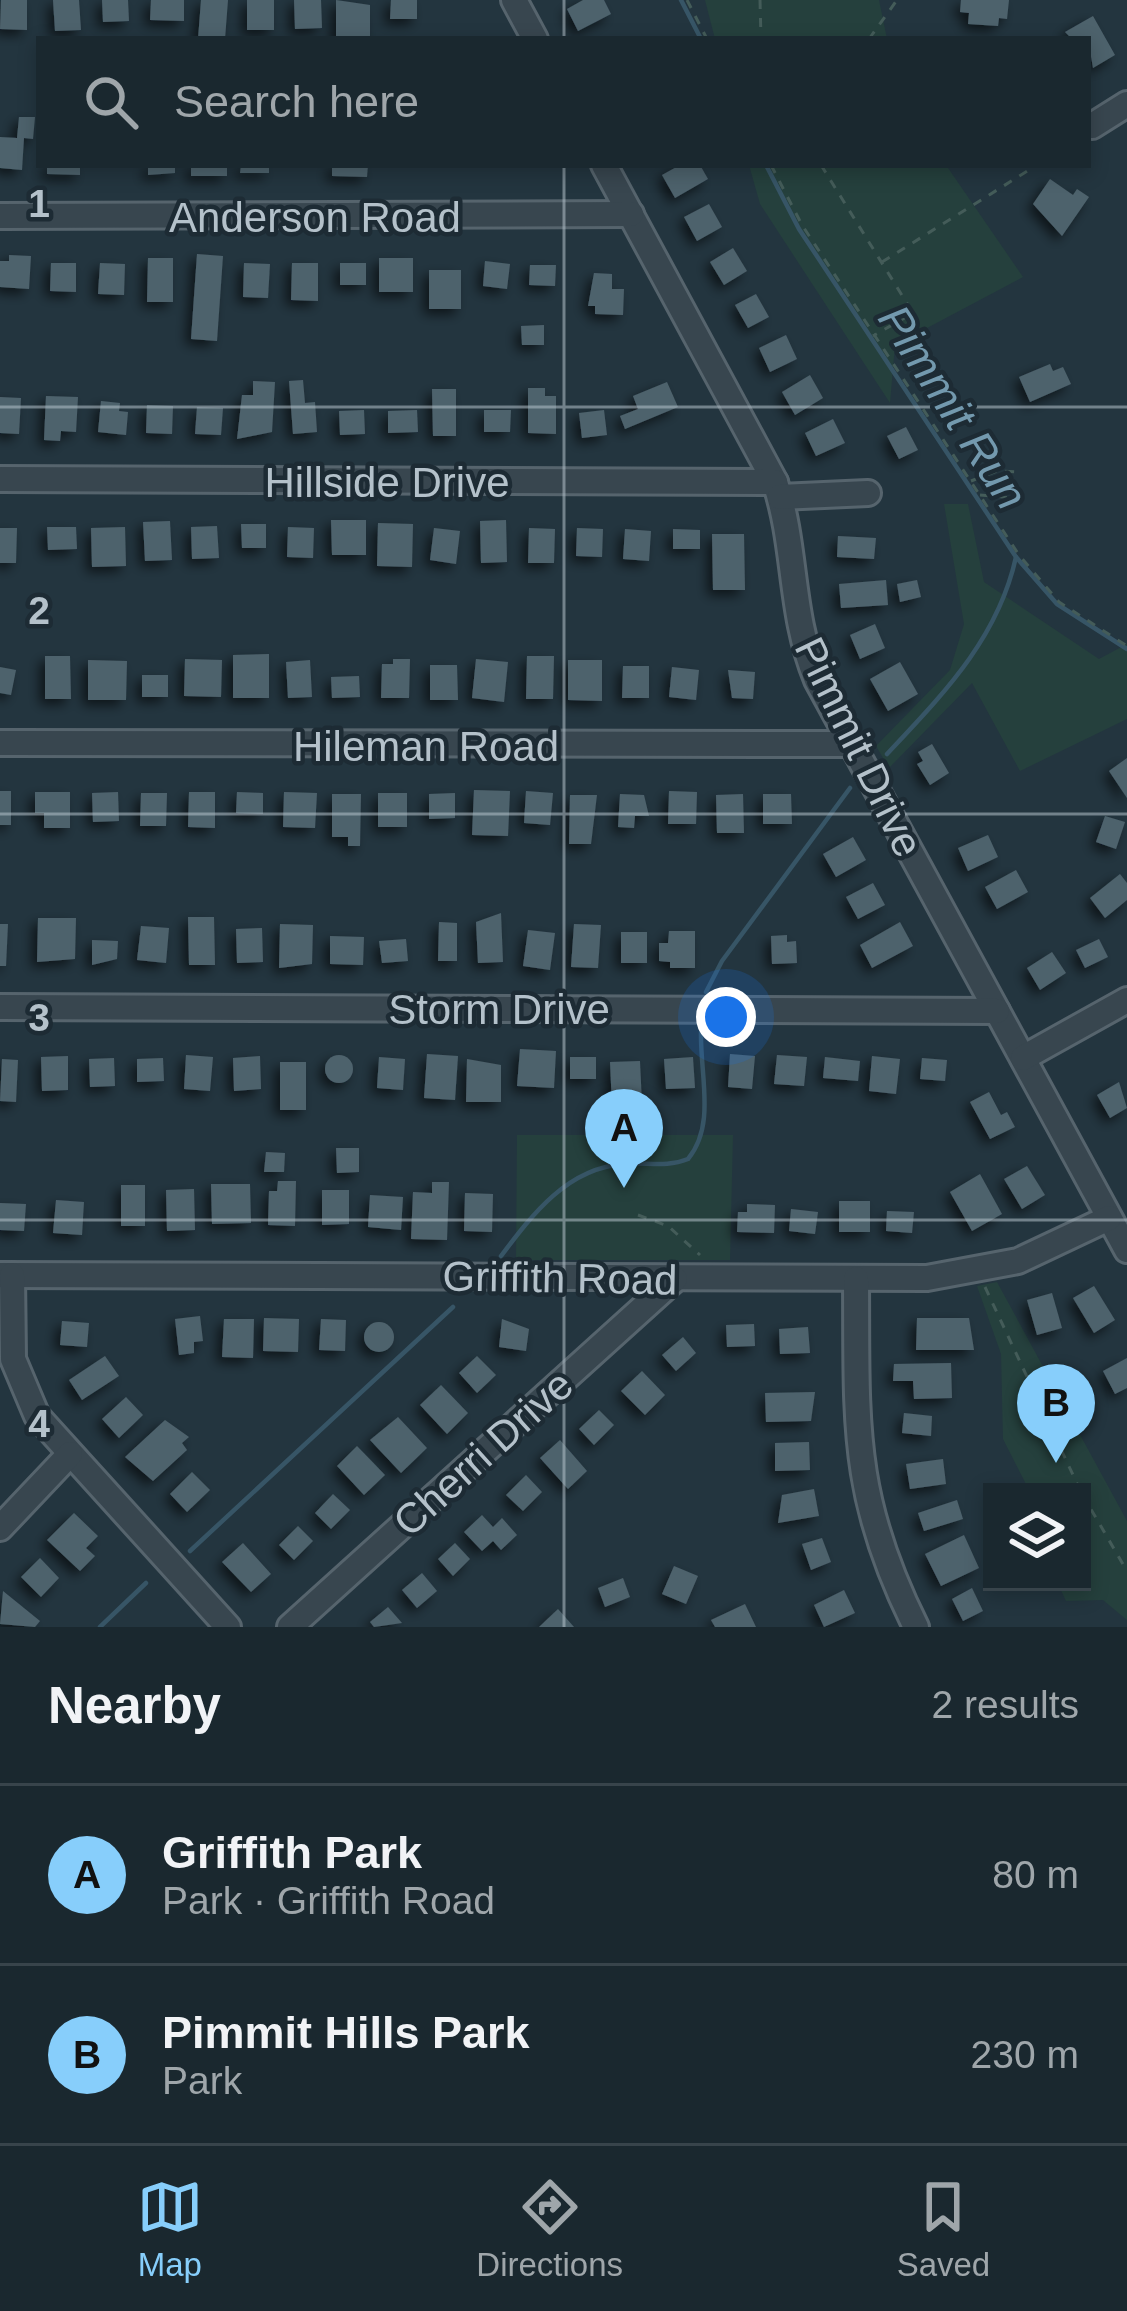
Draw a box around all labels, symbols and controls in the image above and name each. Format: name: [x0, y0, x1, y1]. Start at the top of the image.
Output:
search box: [36, 36, 1091, 168]
icon: search: [78, 69, 144, 135]
text: Search here: [174, 76, 419, 127]
text: 1: [28, 182, 50, 225]
street label: Anderson Road: [169, 194, 461, 241]
water label: Pimmit Run: [868, 296, 1038, 518]
street label: Hillside Drive: [264, 459, 510, 506]
text: 2: [28, 589, 50, 632]
street label: Pimmit Drive: [786, 630, 932, 864]
street label: Hileman Road: [293, 723, 559, 770]
street label: Storm Drive: [388, 986, 610, 1033]
your location: [696, 987, 756, 1047]
text: 3: [28, 996, 50, 1039]
pin: A: [585, 1089, 663, 1188]
street label: Griffith Road: [442, 1252, 678, 1304]
street label: Cherri Drive: [384, 1361, 582, 1545]
pin: B: [1017, 1364, 1095, 1463]
text: 4: [28, 1402, 50, 1445]
map controls: [983, 1483, 1091, 1591]
button: layers: [983, 1483, 1091, 1591]
text: Nearby: [48, 1677, 221, 1734]
text: 2 results: [932, 1683, 1079, 1726]
text: Griffith Park: [162, 1827, 422, 1878]
text: A: [73, 1853, 101, 1896]
text: 80 m: [992, 1853, 1079, 1896]
text: Park · Griffith Road: [162, 1879, 495, 1922]
text: Pimmit Hills Park: [162, 2007, 530, 2058]
text: B: [73, 2033, 101, 2076]
text: 230 m: [971, 2033, 1079, 2076]
text: Park: [162, 2059, 242, 2102]
tab: Map: [137, 2174, 203, 2284]
tab: Directions: [476, 2174, 623, 2284]
tab: Saved: [897, 2174, 990, 2284]

